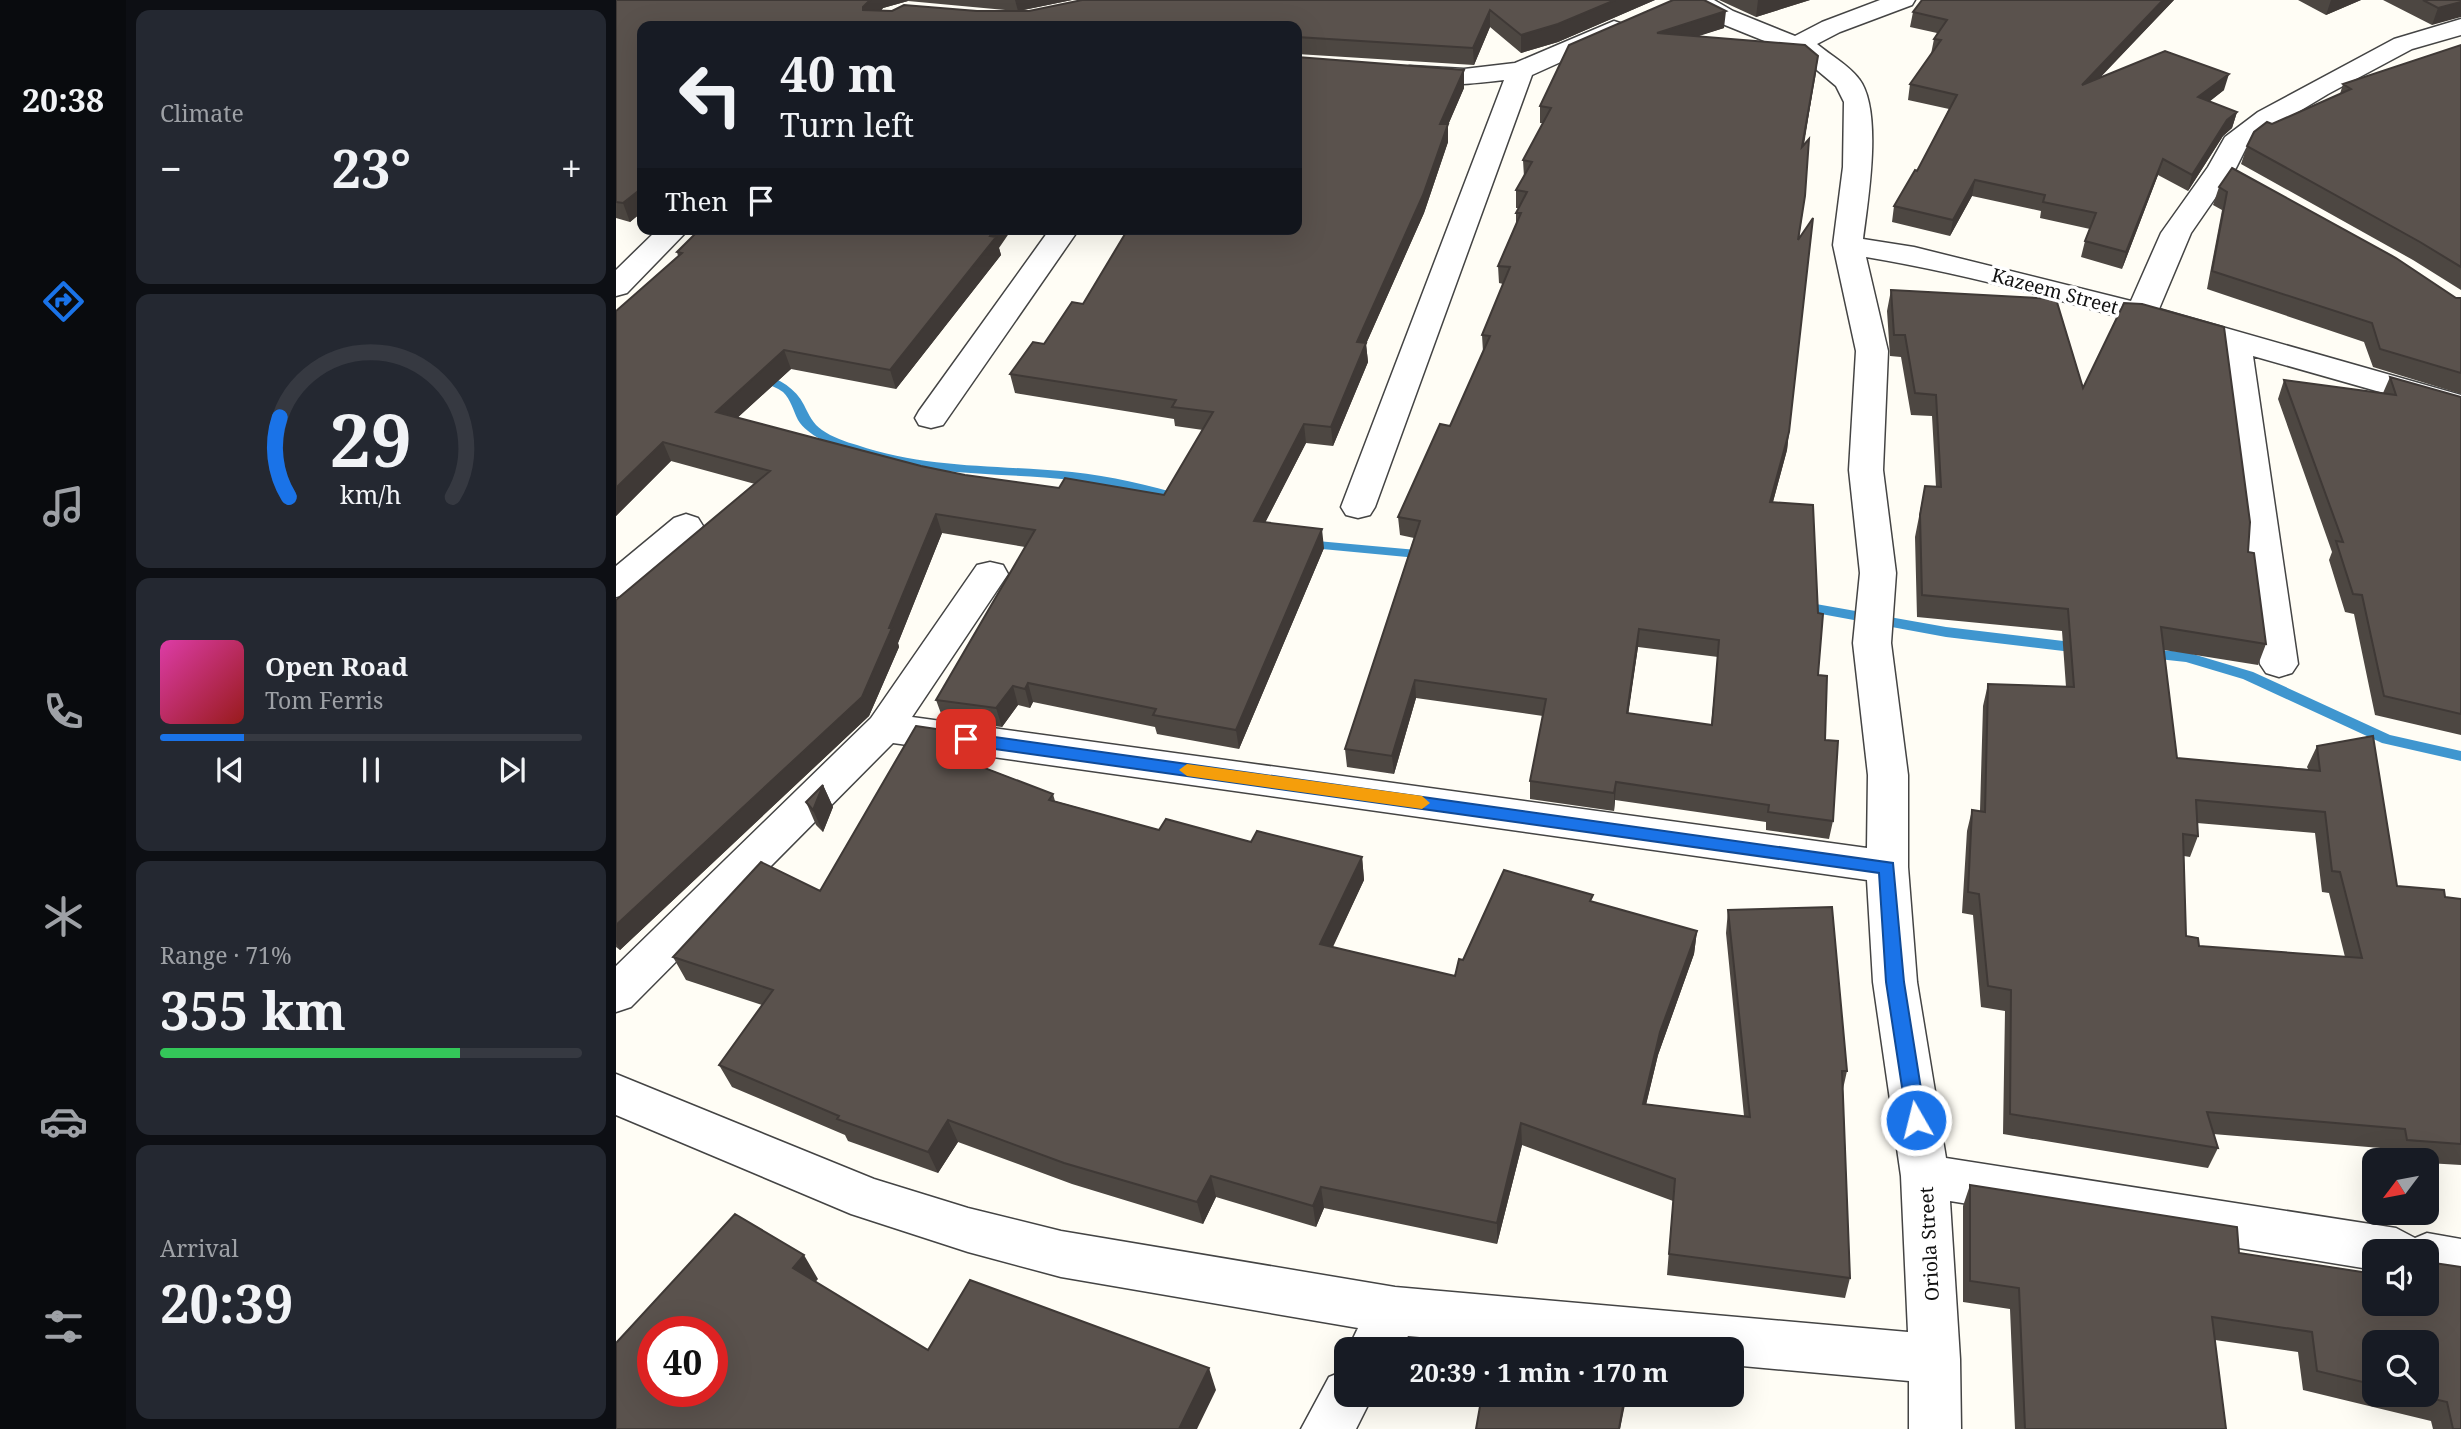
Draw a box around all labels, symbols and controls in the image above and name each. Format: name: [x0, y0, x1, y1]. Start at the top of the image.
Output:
text: 40 m: [780, 40, 896, 106]
icon: left: [665, 49, 756, 140]
text: 20:38: [22, 78, 104, 121]
text: Climate: [160, 97, 244, 129]
text: Turn left: [780, 103, 914, 146]
text: 23°: [332, 132, 411, 203]
text: −: [160, 142, 182, 194]
text: +: [561, 142, 582, 194]
icon: arrive: [742, 182, 780, 220]
text: Then: [665, 183, 728, 219]
street label: Kazeem Street: [1989, 262, 2121, 320]
icon: directions: [39, 277, 88, 326]
text: 29: [330, 389, 412, 488]
text: km/h: [340, 476, 402, 510]
icon: music: [39, 482, 88, 531]
text: Open Road: [265, 648, 408, 684]
text: Tom Ferris: [265, 684, 383, 716]
icon: phone: [39, 687, 88, 736]
pin: [936, 709, 996, 769]
icon: arrive: [947, 720, 985, 758]
icon: previous: [211, 751, 249, 789]
icon: pause: [352, 751, 390, 789]
icon: next: [493, 751, 531, 789]
icon: climate: [39, 892, 88, 941]
text: Range · 71%: [160, 939, 292, 971]
text: 355 km: [160, 974, 346, 1045]
position arrow: [1879, 1083, 1953, 1157]
icon: car: [39, 1097, 88, 1146]
north arrow: [2362, 1148, 2440, 1225]
map controls: [2362, 1148, 2439, 1407]
street label: Oriola Street: [1913, 1186, 1945, 1302]
text: Arrival: [160, 1232, 239, 1264]
button: sound: [2362, 1239, 2439, 1316]
text: 20:39: [160, 1267, 293, 1338]
icon: filters: [39, 1302, 88, 1351]
speed limit sign: 40: [637, 1316, 728, 1407]
button: search: [2362, 1330, 2439, 1407]
text: 20:39 · 1 min · 170 m: [1409, 1354, 1669, 1390]

